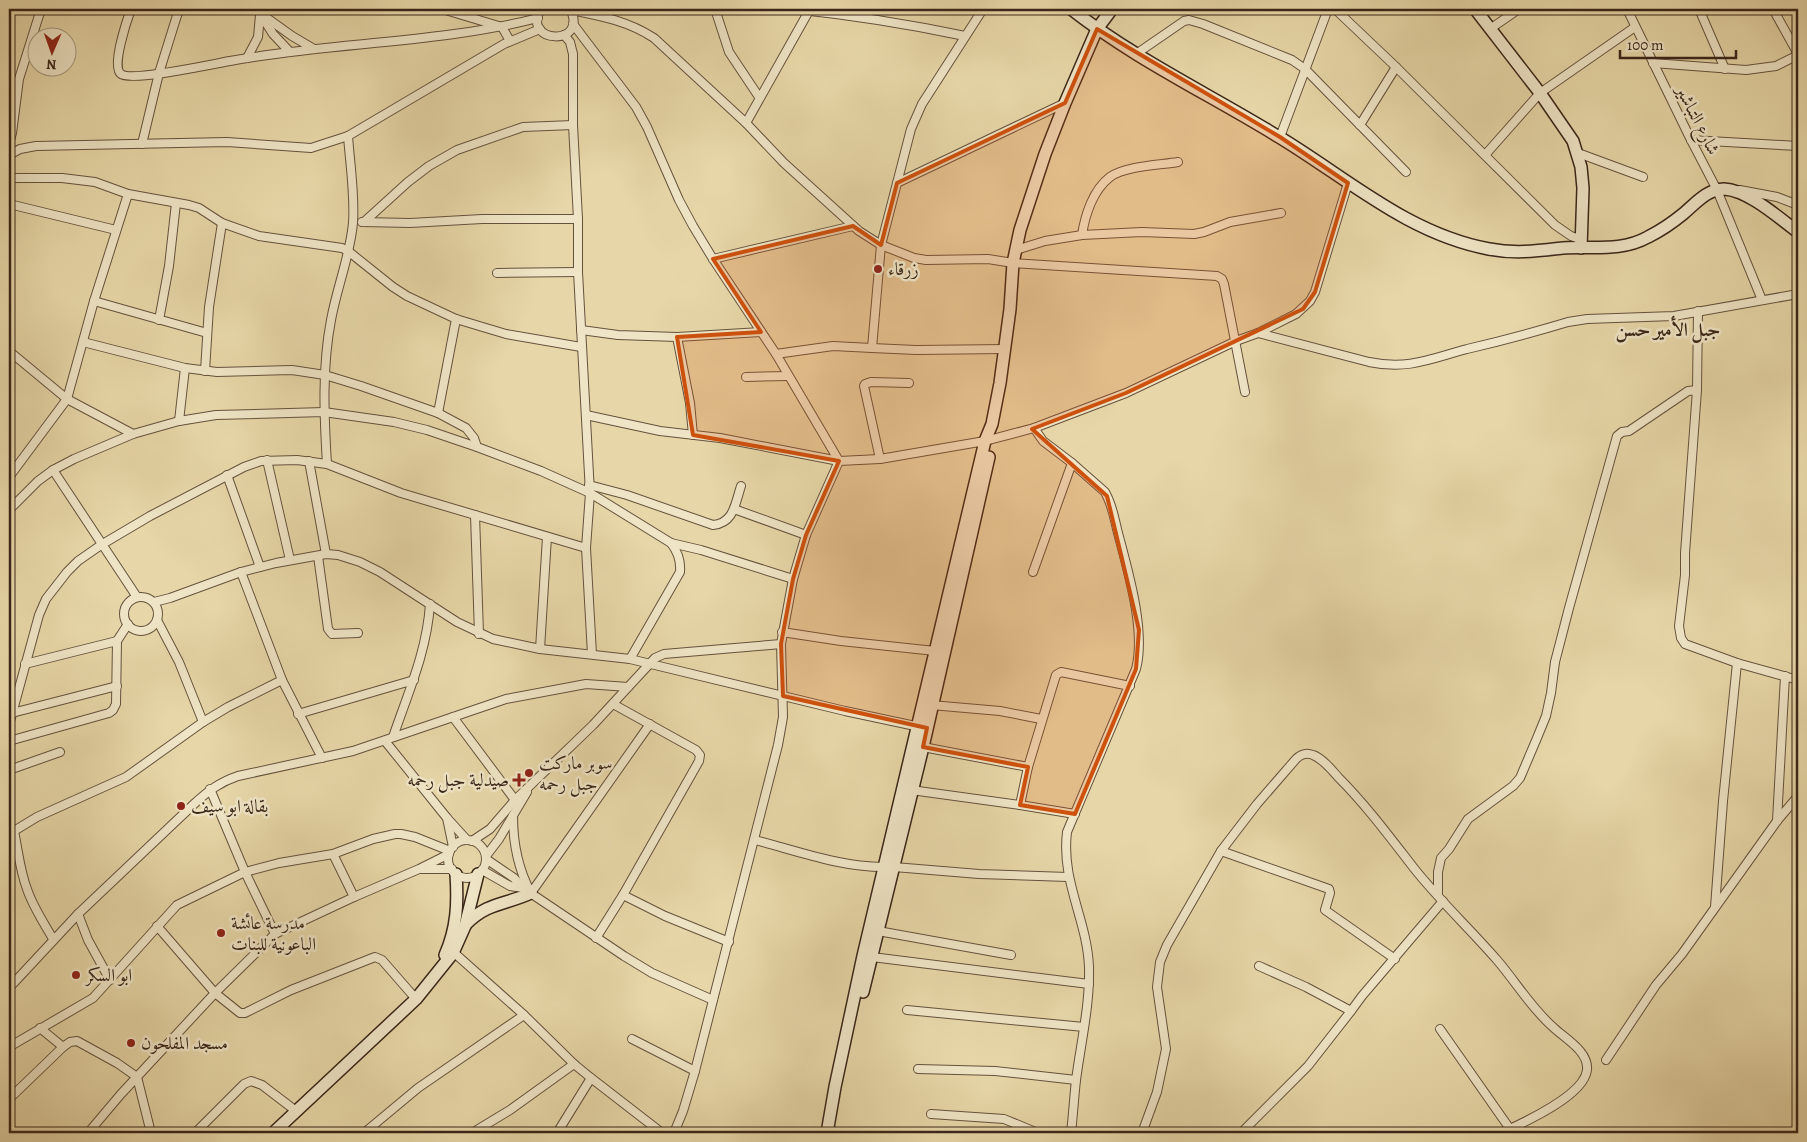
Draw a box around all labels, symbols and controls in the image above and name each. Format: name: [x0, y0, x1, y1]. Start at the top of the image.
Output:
north arrow: [28, 28, 78, 78]
scale bar: [1620, 28, 1736, 60]
text: 100 m: [1627, 35, 1664, 55]
text: N: [46, 55, 57, 74]
street label: شارع التباشير: [1667, 79, 1726, 160]
place label: زرقاء: [888, 257, 919, 281]
marker: زرقاء: [872, 263, 884, 275]
district label: جبل الأمير حسن: [1616, 315, 1721, 343]
place label: سوبر ماركت جبل رحمه: [539, 751, 612, 797]
marker: سوبر ماركت جبل رحمه: [523, 767, 535, 779]
place label: صيدلية جبل رحمه: [407, 768, 509, 793]
marker: صيدلية جبل رحمه: [513, 774, 525, 786]
place label: بقالة ابو سيف: [191, 794, 269, 818]
marker: بقالة ابو سيف: [175, 800, 187, 812]
place label: مدرسة عائشة الباعونية للبنات: [231, 911, 316, 956]
marker: مدرسة عائشة الباعونية للبنات: [215, 927, 227, 939]
place label: ابو السكر: [84, 963, 132, 987]
marker: ابو السكر: [70, 969, 82, 981]
place label: مسجد المفلحون: [141, 1031, 228, 1055]
marker: مسجد المفلحون: [125, 1037, 137, 1049]

